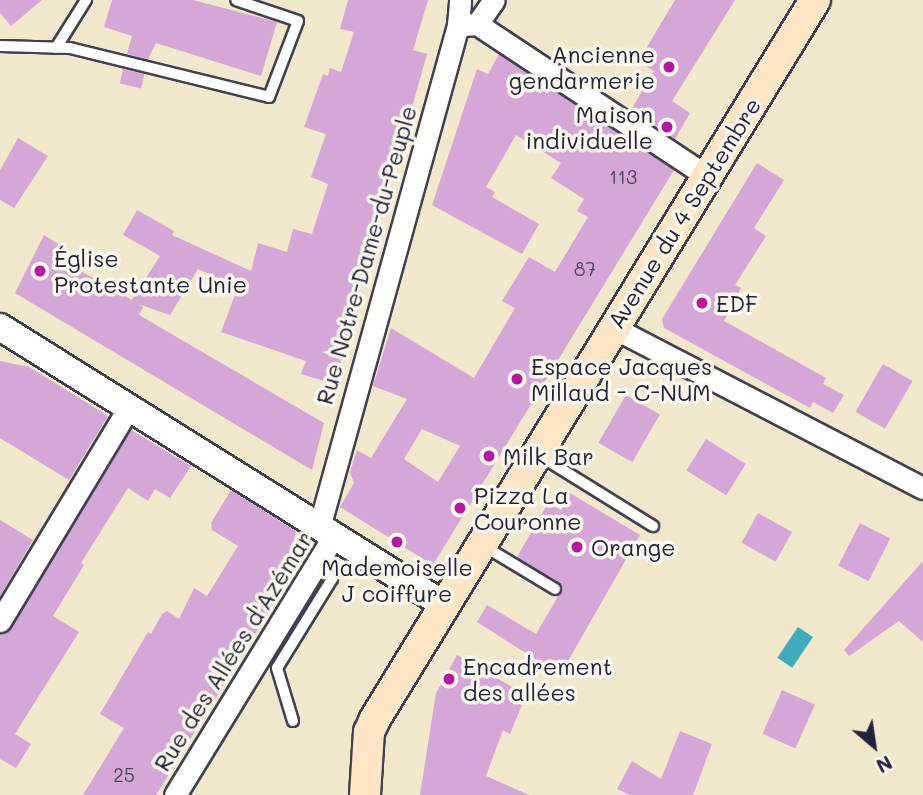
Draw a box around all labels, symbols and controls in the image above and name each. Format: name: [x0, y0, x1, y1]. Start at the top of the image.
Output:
place label: Ancienne gendarmerie: [509, 40, 655, 94]
marker: Ancienne gendarmerie: [661, 59, 677, 75]
street label: Avenue du 4 Septembre: [602, 93, 766, 333]
place label: Maison individuelle: [525, 100, 653, 154]
street label: Rue Notre-Dame-du-Peuple: [310, 102, 422, 408]
marker: Maison individuelle: [659, 119, 675, 135]
house number: 113: [609, 166, 637, 188]
place label: Église Protestante Unie: [54, 244, 247, 298]
house number: 87: [574, 258, 596, 280]
marker: Église Protestante Unie: [32, 263, 48, 279]
place label: EDF: [716, 289, 758, 317]
marker: EDF: [694, 295, 710, 311]
place label: Espace Jacques Millaud - C-NUM: [531, 352, 712, 406]
marker: Espace Jacques Millaud - C-NUM: [509, 371, 525, 387]
place label: Milk Bar: [503, 442, 594, 470]
marker: Milk Bar: [481, 448, 497, 464]
place label: Pizza La Couronne: [474, 481, 582, 535]
marker: Pizza La Couronne: [452, 500, 468, 516]
street label: Rue des Allées d'Azémar: [148, 526, 318, 776]
place label: Orange: [591, 533, 675, 561]
marker: Mademoiselle J coiffure: [389, 534, 405, 550]
marker: Orange: [569, 539, 585, 555]
place label: Mademoiselle J coiffure: [321, 553, 473, 607]
place label: Encadrement des allées: [463, 652, 613, 706]
marker: Encadrement des allées: [441, 671, 457, 687]
north arrow: [839, 711, 909, 781]
text: N: [872, 750, 897, 779]
house number: 25: [113, 764, 135, 786]

